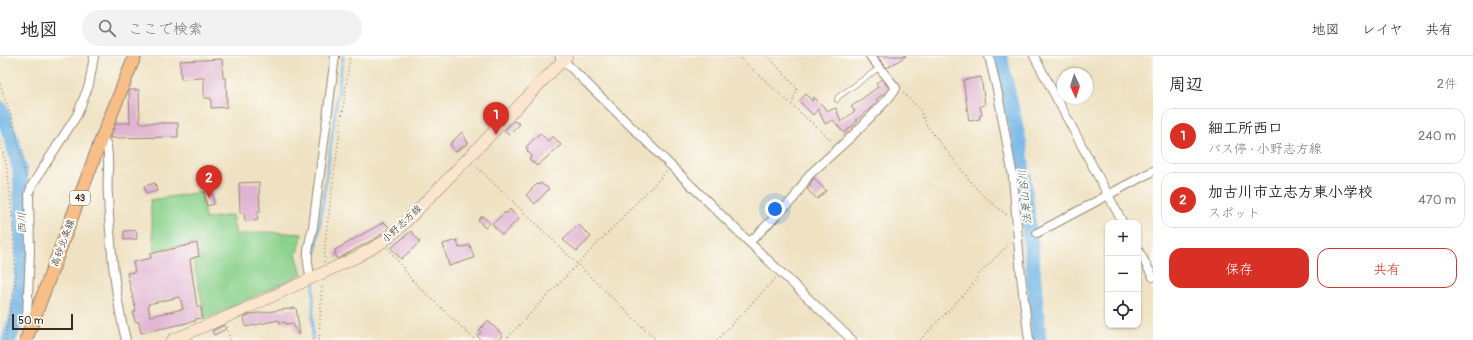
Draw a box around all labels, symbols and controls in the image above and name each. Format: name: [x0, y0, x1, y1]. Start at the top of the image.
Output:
search box: [82, 10, 362, 46]
icon: search: [96, 17, 118, 39]
text: 地図: [20, 18, 58, 42]
text: ここで検索: [128, 20, 203, 39]
text: 地図: [1312, 21, 1340, 38]
text: レイヤ: [1362, 21, 1403, 38]
text: 共有: [1425, 21, 1453, 38]
north arrow: [1057, 68, 1093, 104]
text: 周辺: [1169, 74, 1203, 95]
text: 2件: [1437, 76, 1457, 92]
pin: 1: [483, 102, 509, 135]
text: 細工所西口: [1208, 119, 1283, 138]
text: 1: [1180, 128, 1186, 144]
text: 240 m: [1418, 128, 1456, 144]
text: バス停 · 小野志方線: [1208, 141, 1322, 157]
pin: 2: [196, 165, 222, 198]
water label: 法華山谷川: [1016, 169, 1034, 225]
text: 加古川市立志方東小学校: [1208, 183, 1373, 202]
road number: 43: [70, 191, 90, 205]
text: 2: [1179, 192, 1187, 208]
text: 470 m: [1418, 192, 1456, 208]
your location: [765, 199, 785, 219]
street label: 小野志方線: [380, 203, 424, 245]
text: スポット: [1208, 205, 1260, 221]
water label: 西川: [15, 212, 29, 234]
street label: 高砂北条線: [49, 217, 77, 269]
map controls: [1105, 220, 1141, 328]
button: +: [1105, 220, 1141, 256]
button: 保存: [1169, 248, 1309, 288]
button: 共有: [1317, 248, 1457, 288]
button: −: [1105, 256, 1141, 292]
button: locate: [1105, 292, 1141, 328]
scale bar: [12, 312, 73, 331]
text: 50 m: [18, 314, 44, 327]

